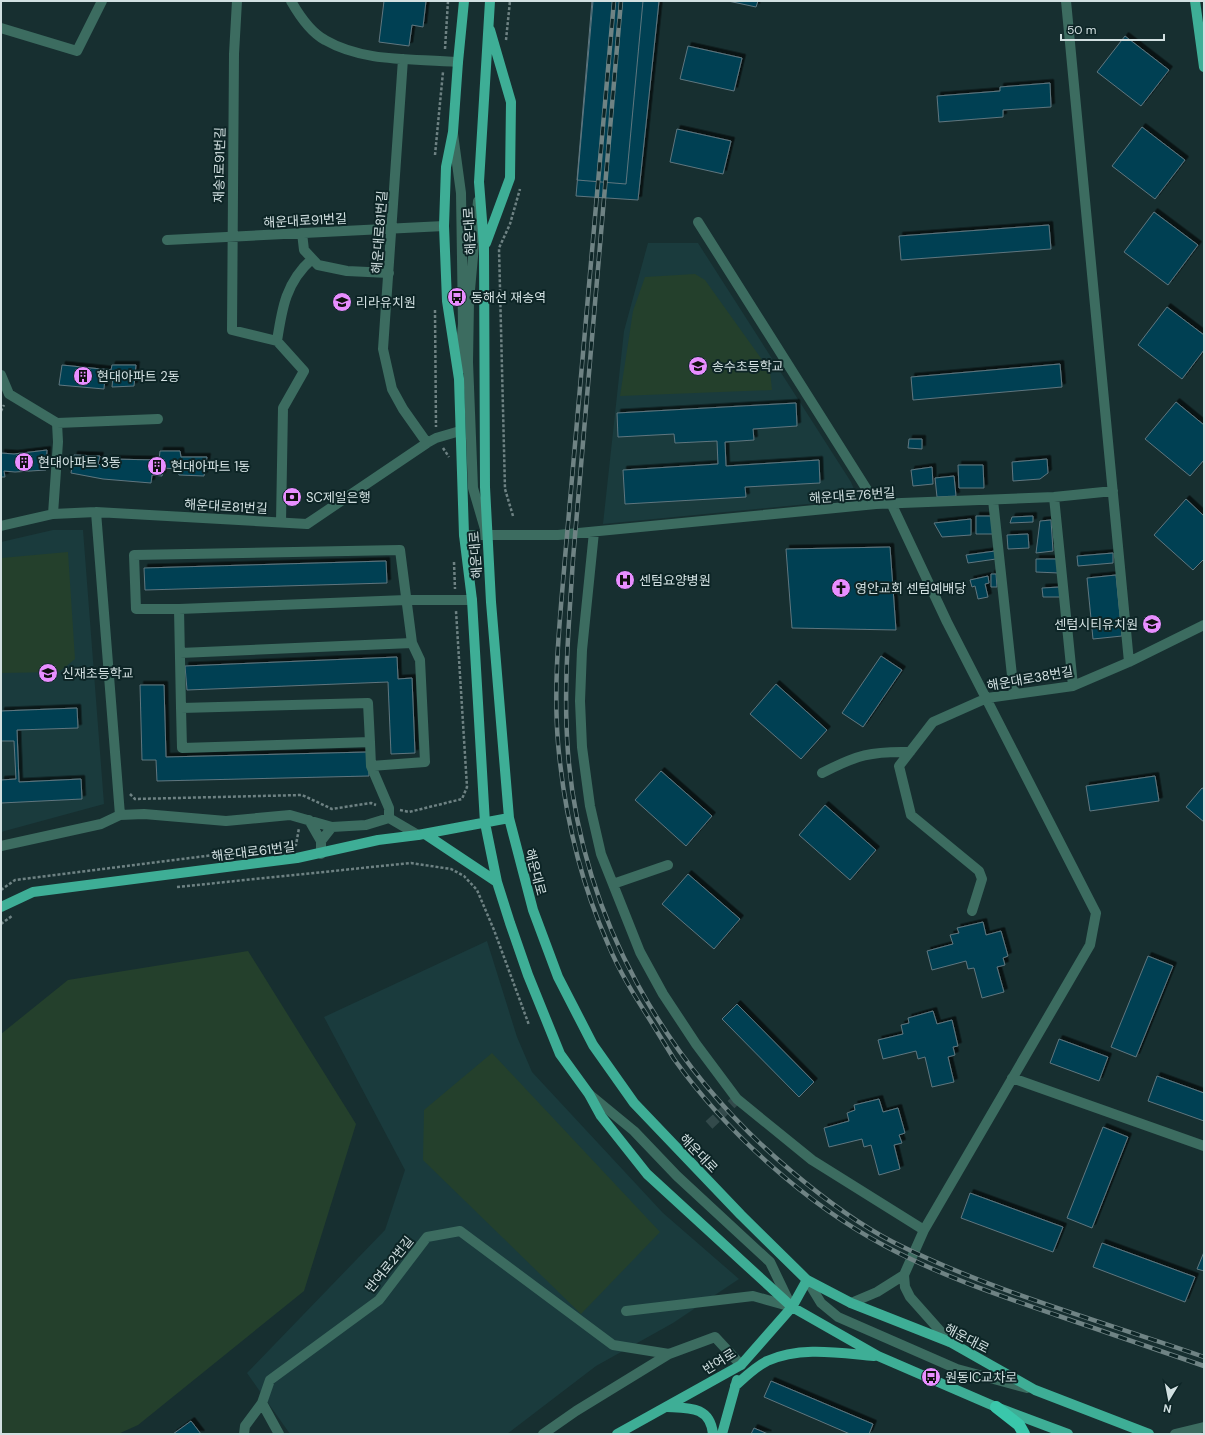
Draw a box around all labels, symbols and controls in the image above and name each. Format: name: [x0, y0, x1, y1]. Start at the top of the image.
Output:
scale bar: [1061, 16, 1164, 42]
text: 50 m: [1067, 22, 1096, 38]
street label: 재송1로91번길: [210, 127, 229, 203]
street label: 해운대로81번길: [368, 190, 391, 274]
street label: 해운대로: [460, 207, 479, 255]
street label: 해운대로91번길: [263, 210, 347, 231]
bus stop icon: 동해선 재송역: [446, 286, 468, 308]
place label: 동해선 재송역: [471, 289, 546, 306]
school or university icon: 리라유치원: [331, 291, 353, 313]
place label: 리라유치원: [356, 294, 416, 311]
school or university icon: 송수초등학교: [687, 355, 709, 377]
place label: 송수초등학교: [712, 358, 784, 375]
building icon: 현대아파트 2동: [72, 365, 94, 387]
place label: 현대아파트 2동: [97, 368, 180, 385]
building icon: 현대아파트 3동: [13, 451, 35, 473]
place label: 현대아파트 3동: [38, 454, 121, 471]
building icon: 현대아파트 1동: [146, 455, 168, 477]
place label: 현대아파트 1동: [171, 458, 250, 475]
street label: 해운대로76번길: [808, 484, 896, 507]
bank icon: SC제일은행: [281, 486, 303, 508]
place label: SC제일은행: [306, 489, 371, 506]
street label: 해운대로81번길: [184, 496, 268, 517]
street label: 해운대로: [465, 530, 486, 579]
hospital icon: 센텀요양병원: [614, 569, 636, 591]
place label: 센텀요양병원: [639, 572, 711, 589]
church icon: 영안교회 센텀예배당: [830, 577, 852, 599]
place label: 영안교회 센텀예배당: [855, 580, 966, 597]
school or university icon: 센텀시티유치원: [1141, 613, 1163, 635]
place label: 센텀시티유치원: [1054, 616, 1138, 633]
school or university icon: 신재초등학교: [37, 662, 59, 684]
street label: 해운대로38번길: [986, 663, 1075, 694]
place label: 신재초등학교: [62, 665, 134, 682]
street label: 해운대로61번길: [210, 838, 296, 865]
street label: 해운대로: [521, 847, 550, 897]
street label: 해운대로: [676, 1130, 721, 1176]
street label: 반여로2번길: [362, 1233, 417, 1296]
street label: 해운대로: [942, 1320, 992, 1357]
street label: 반여로: [700, 1345, 739, 1378]
bus stop icon: 원동IC교차로: [920, 1366, 942, 1388]
place label: 원동IC교차로: [945, 1369, 1017, 1386]
north arrow: [1149, 1379, 1189, 1419]
text: N: [1162, 1401, 1172, 1416]

